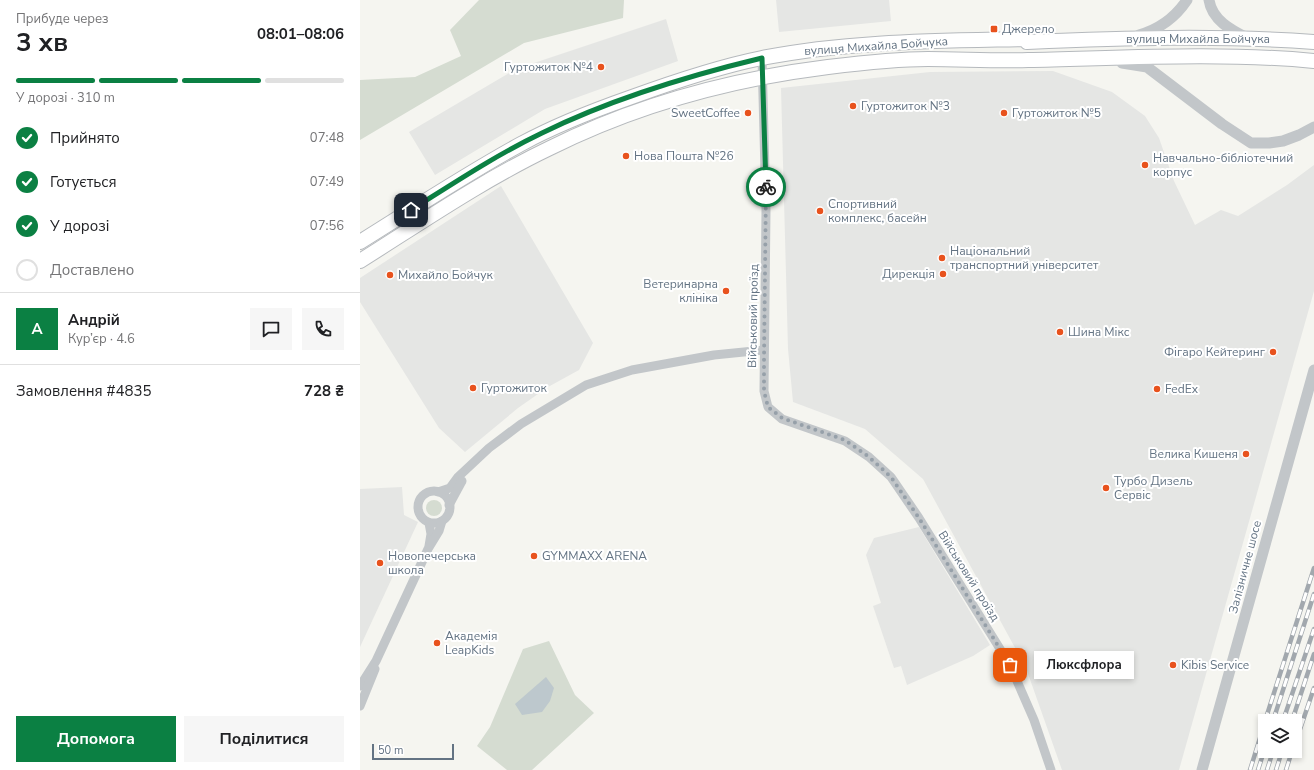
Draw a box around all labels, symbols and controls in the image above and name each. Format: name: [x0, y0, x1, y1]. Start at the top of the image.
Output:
text: Прибуде через: [16, 10, 109, 28]
place label: Джерело: [1002, 21, 1055, 37]
text: 08:01–08:06: [257, 24, 344, 44]
marker: Джерело: [989, 24, 999, 34]
text: 3 хв: [16, 25, 68, 60]
street label: вулиця Михайла Бойчука: [1126, 31, 1270, 47]
street label: вулиця Михайла Бойчука: [804, 33, 948, 59]
place label: Гуртожиток №4: [504, 59, 593, 75]
marker: Гуртожиток №4: [596, 62, 606, 72]
text: У дорозі · 310 m: [16, 89, 115, 107]
place label: Гуртожиток №3: [861, 98, 950, 114]
marker: Гуртожиток №3: [848, 101, 858, 111]
place label: SweetCoffee: [671, 105, 740, 121]
place label: Гуртожиток №5: [1012, 105, 1101, 121]
marker: SweetCoffee: [743, 108, 753, 118]
marker: Гуртожиток №5: [999, 108, 1009, 118]
icon: check: [16, 127, 38, 149]
text: Прийнято: [50, 128, 120, 148]
text: 07:48: [310, 129, 344, 147]
place label: Нова Пошта №26: [634, 148, 734, 164]
place label: Навчально-бібліотечний корпус: [1153, 150, 1293, 180]
marker: Нова Пошта №26: [621, 151, 631, 161]
marker: Навчально-бібліотечний корпус: [1140, 160, 1150, 170]
courier: [746, 167, 786, 207]
icon: check: [16, 171, 38, 193]
text: Готується: [50, 172, 117, 192]
text: 07:49: [310, 173, 344, 191]
icon: bike: [755, 176, 777, 198]
pin: [394, 193, 428, 227]
place label: Спортивний комплекс, басейн: [828, 196, 927, 226]
icon: home: [400, 199, 422, 221]
marker: Спортивний комплекс, басейн: [815, 206, 825, 216]
icon: check: [16, 215, 38, 237]
text: У дорозі: [50, 216, 109, 236]
text: 07:56: [310, 217, 344, 235]
place label: Національний транспортний університет: [950, 243, 1099, 273]
marker: Національний транспортний університет: [937, 253, 947, 263]
text: Доставлено: [50, 260, 134, 280]
street label: Військовий проїзд: [744, 264, 762, 368]
place label: Дирекція: [882, 266, 935, 282]
place label: Михайло Бойчук: [398, 267, 494, 283]
marker: Дирекція: [938, 269, 948, 279]
marker: Михайло Бойчук: [385, 270, 395, 280]
place label: Ветеринарна клініка: [643, 276, 718, 306]
marker: Ветеринарна клініка: [721, 286, 731, 296]
button: chat: [250, 308, 292, 350]
button: phone: [302, 308, 344, 350]
text: Андрій: [68, 310, 120, 330]
text: А: [31, 319, 43, 339]
place label: Шина Мікс: [1068, 324, 1130, 340]
marker: Шина Мікс: [1055, 327, 1065, 337]
text: Кур’єр · 4.6: [68, 330, 135, 348]
place label: Фігаро Кейтеринг: [1164, 344, 1266, 360]
marker: Фігаро Кейтеринг: [1268, 347, 1278, 357]
place label: Гуртожиток: [481, 380, 547, 396]
text: Замовлення #4835: [16, 381, 152, 401]
text: 728 ₴: [304, 381, 344, 401]
place label: FedEx: [1165, 381, 1199, 397]
marker: Гуртожиток: [468, 383, 478, 393]
marker: FedEx: [1152, 384, 1162, 394]
place label: Велика Кишеня: [1149, 446, 1238, 462]
marker: Велика Кишеня: [1241, 449, 1251, 459]
place label: Турбо Дизель Сервіс: [1114, 473, 1193, 503]
marker: Турбо Дизель Сервіс: [1101, 483, 1111, 493]
street label: Залізничне шосе: [1225, 519, 1265, 615]
street label: Військовий проїзд: [935, 528, 1003, 624]
place label: Новопечерська школа: [388, 548, 476, 578]
place label: GYMMAXX ARENA: [542, 548, 647, 564]
marker: GYMMAXX ARENA: [529, 551, 539, 561]
marker: Новопечерська школа: [375, 558, 385, 568]
place label: Академія LeapKids: [445, 628, 497, 658]
marker: Академія LeapKids: [432, 638, 442, 648]
pin: [993, 648, 1027, 682]
callout: Люксфлора: [1034, 651, 1134, 679]
icon: bag: [999, 654, 1021, 676]
text: Люксфлора: [1046, 656, 1122, 674]
place label: Kibis Service: [1181, 657, 1249, 673]
marker: Kibis Service: [1168, 660, 1178, 670]
map controls: [1258, 714, 1302, 758]
button: layers: [1258, 714, 1302, 758]
button: Допомога: [16, 716, 176, 762]
button: Поділитися: [184, 716, 344, 762]
scale bar: [372, 742, 454, 761]
text: 50 m: [378, 743, 403, 758]

